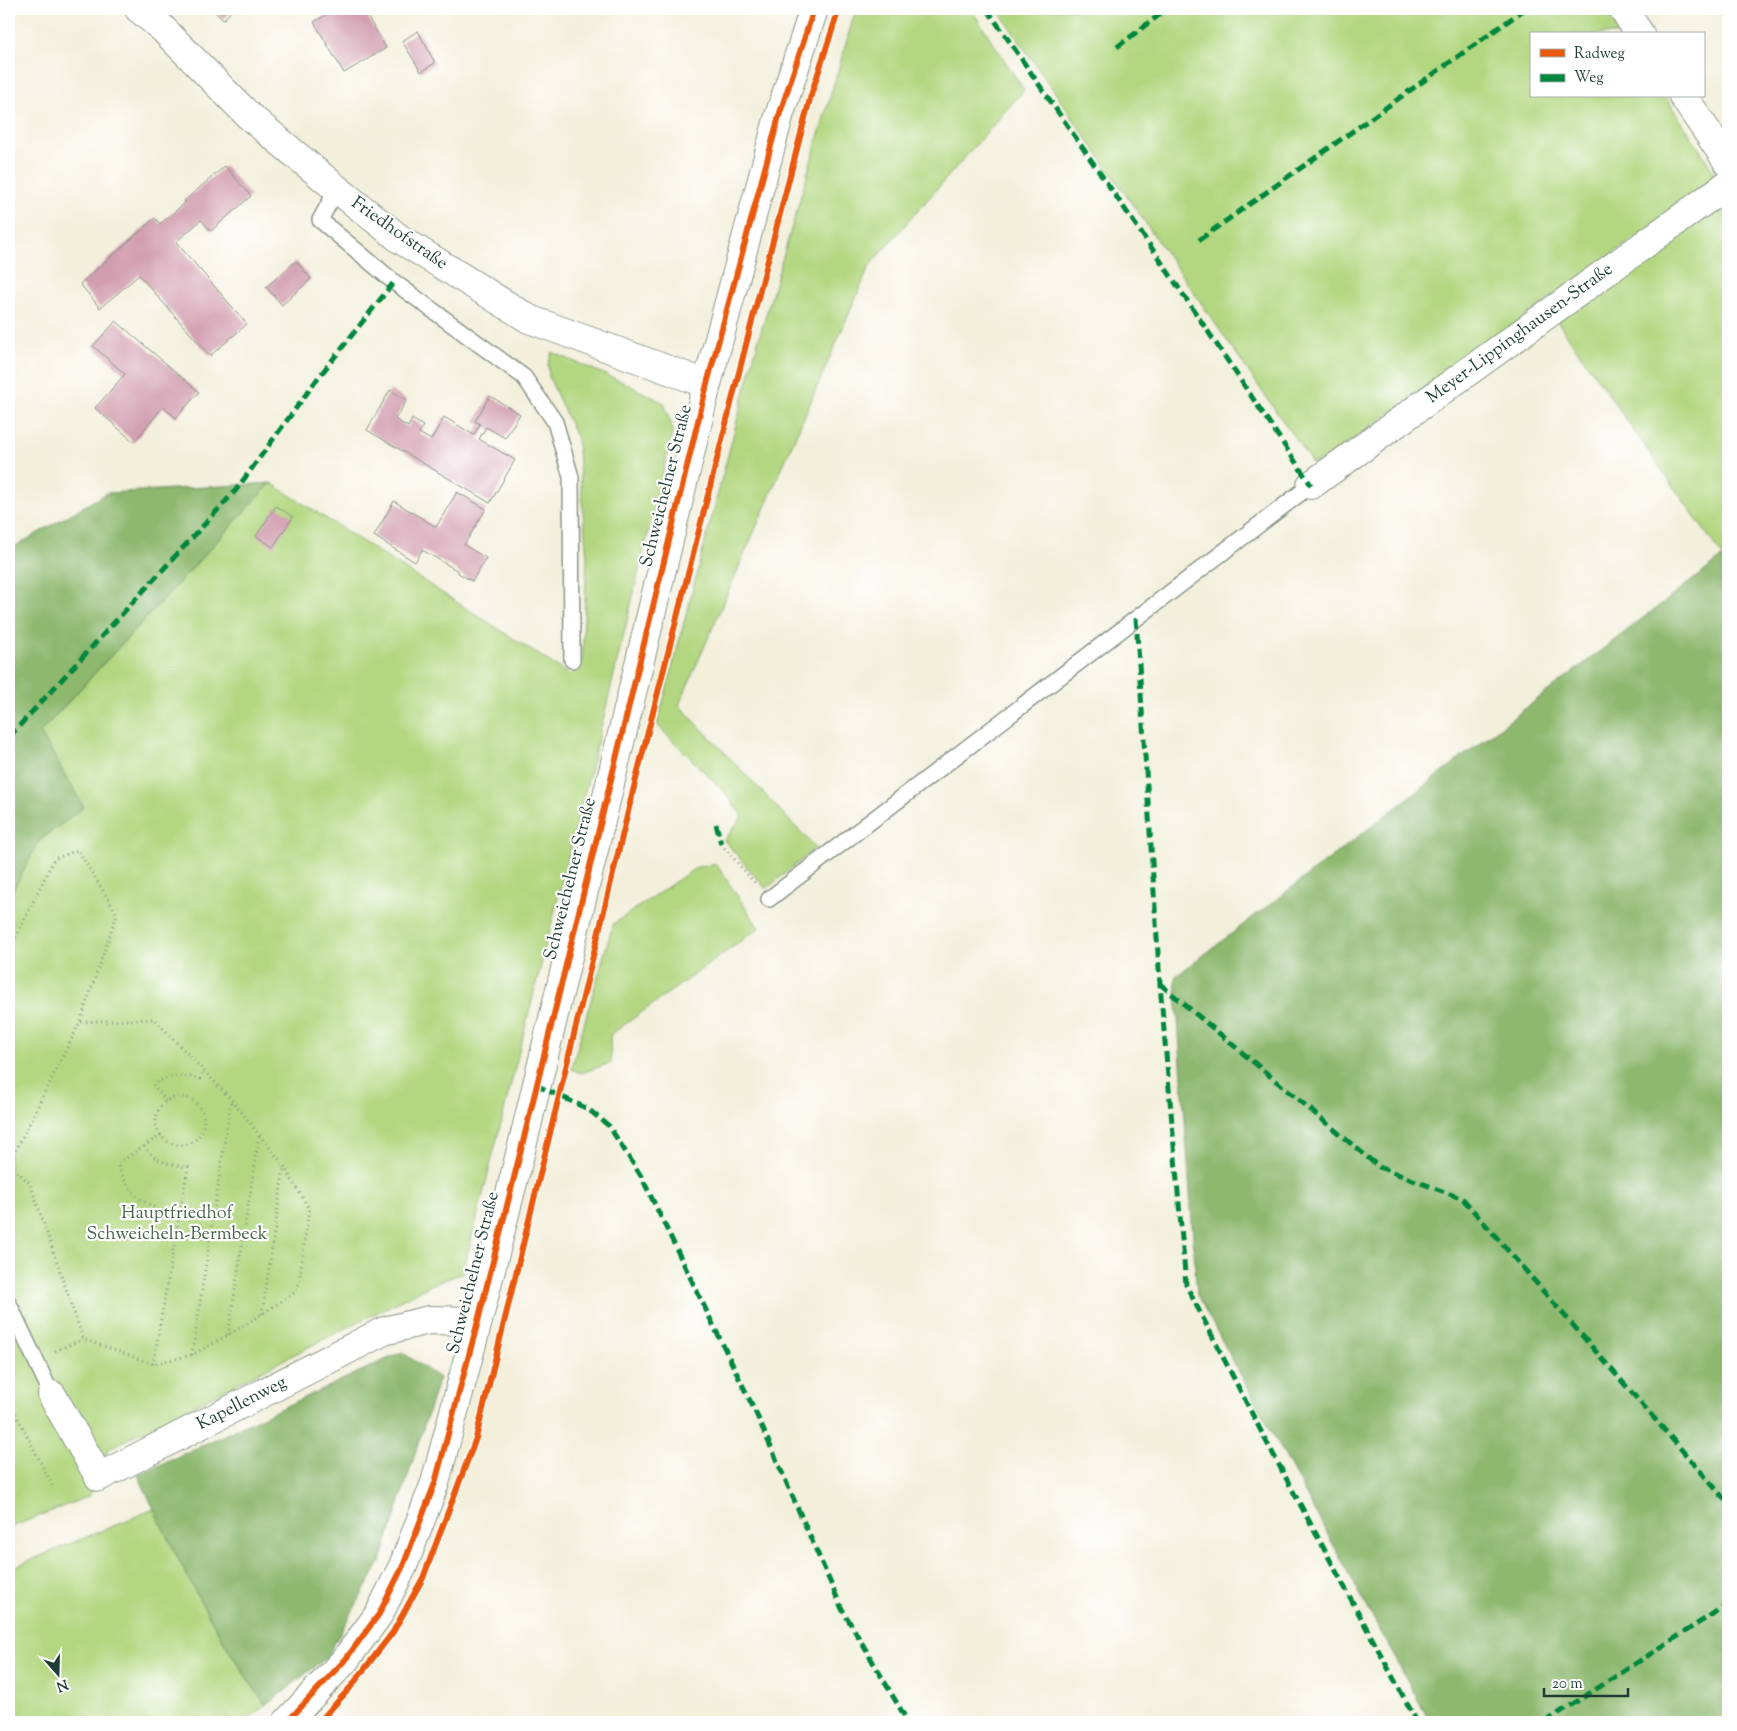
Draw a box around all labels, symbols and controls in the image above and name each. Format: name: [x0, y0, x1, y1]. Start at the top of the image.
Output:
legend: [1530, 32, 1704, 98]
text: Radweg: [1574, 44, 1625, 65]
text: Weg: [1574, 68, 1604, 89]
street label: Friedhofstraße: [345, 191, 453, 277]
street label: Meyer-Lippinghausen-Straße: [1421, 257, 1619, 411]
street label: Schweichelner Straße: [634, 402, 700, 570]
street label: Schweichelner Straße: [538, 795, 604, 963]
street label: Schweichelner Straße: [441, 1189, 507, 1357]
park label: Hauptfriedhof Schweicheln-Bermbeck: [86, 1201, 268, 1248]
street label: Kapellenweg: [192, 1370, 292, 1438]
north arrow: [32, 1648, 82, 1698]
scale bar: [1544, 1666, 1628, 1698]
text: N: [53, 1673, 70, 1696]
text: 20 m: [1552, 1674, 1583, 1695]

